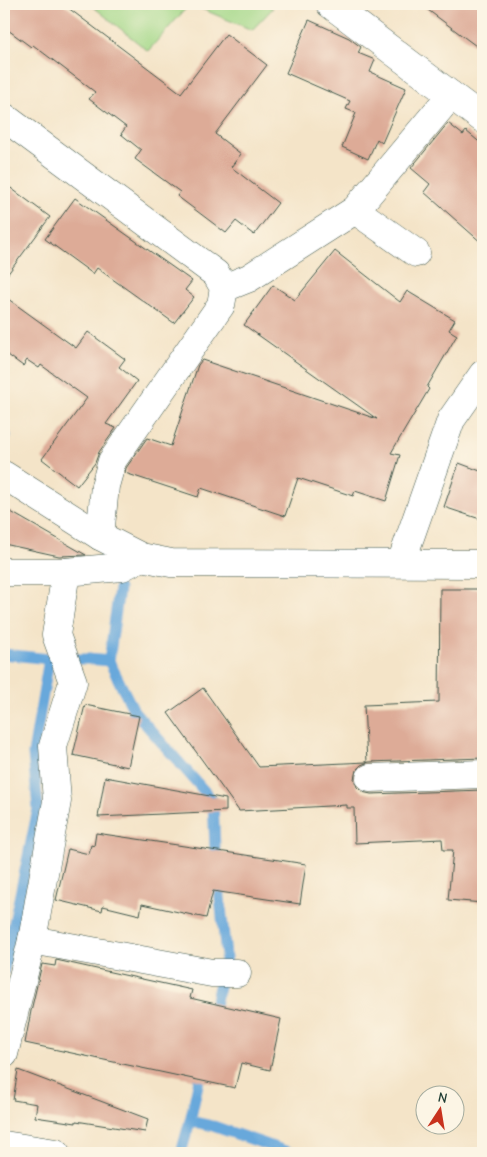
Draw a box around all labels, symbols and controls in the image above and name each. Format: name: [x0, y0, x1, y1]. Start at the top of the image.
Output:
north arrow: [414, 1084, 464, 1134]
text: N: [436, 1089, 449, 1107]

